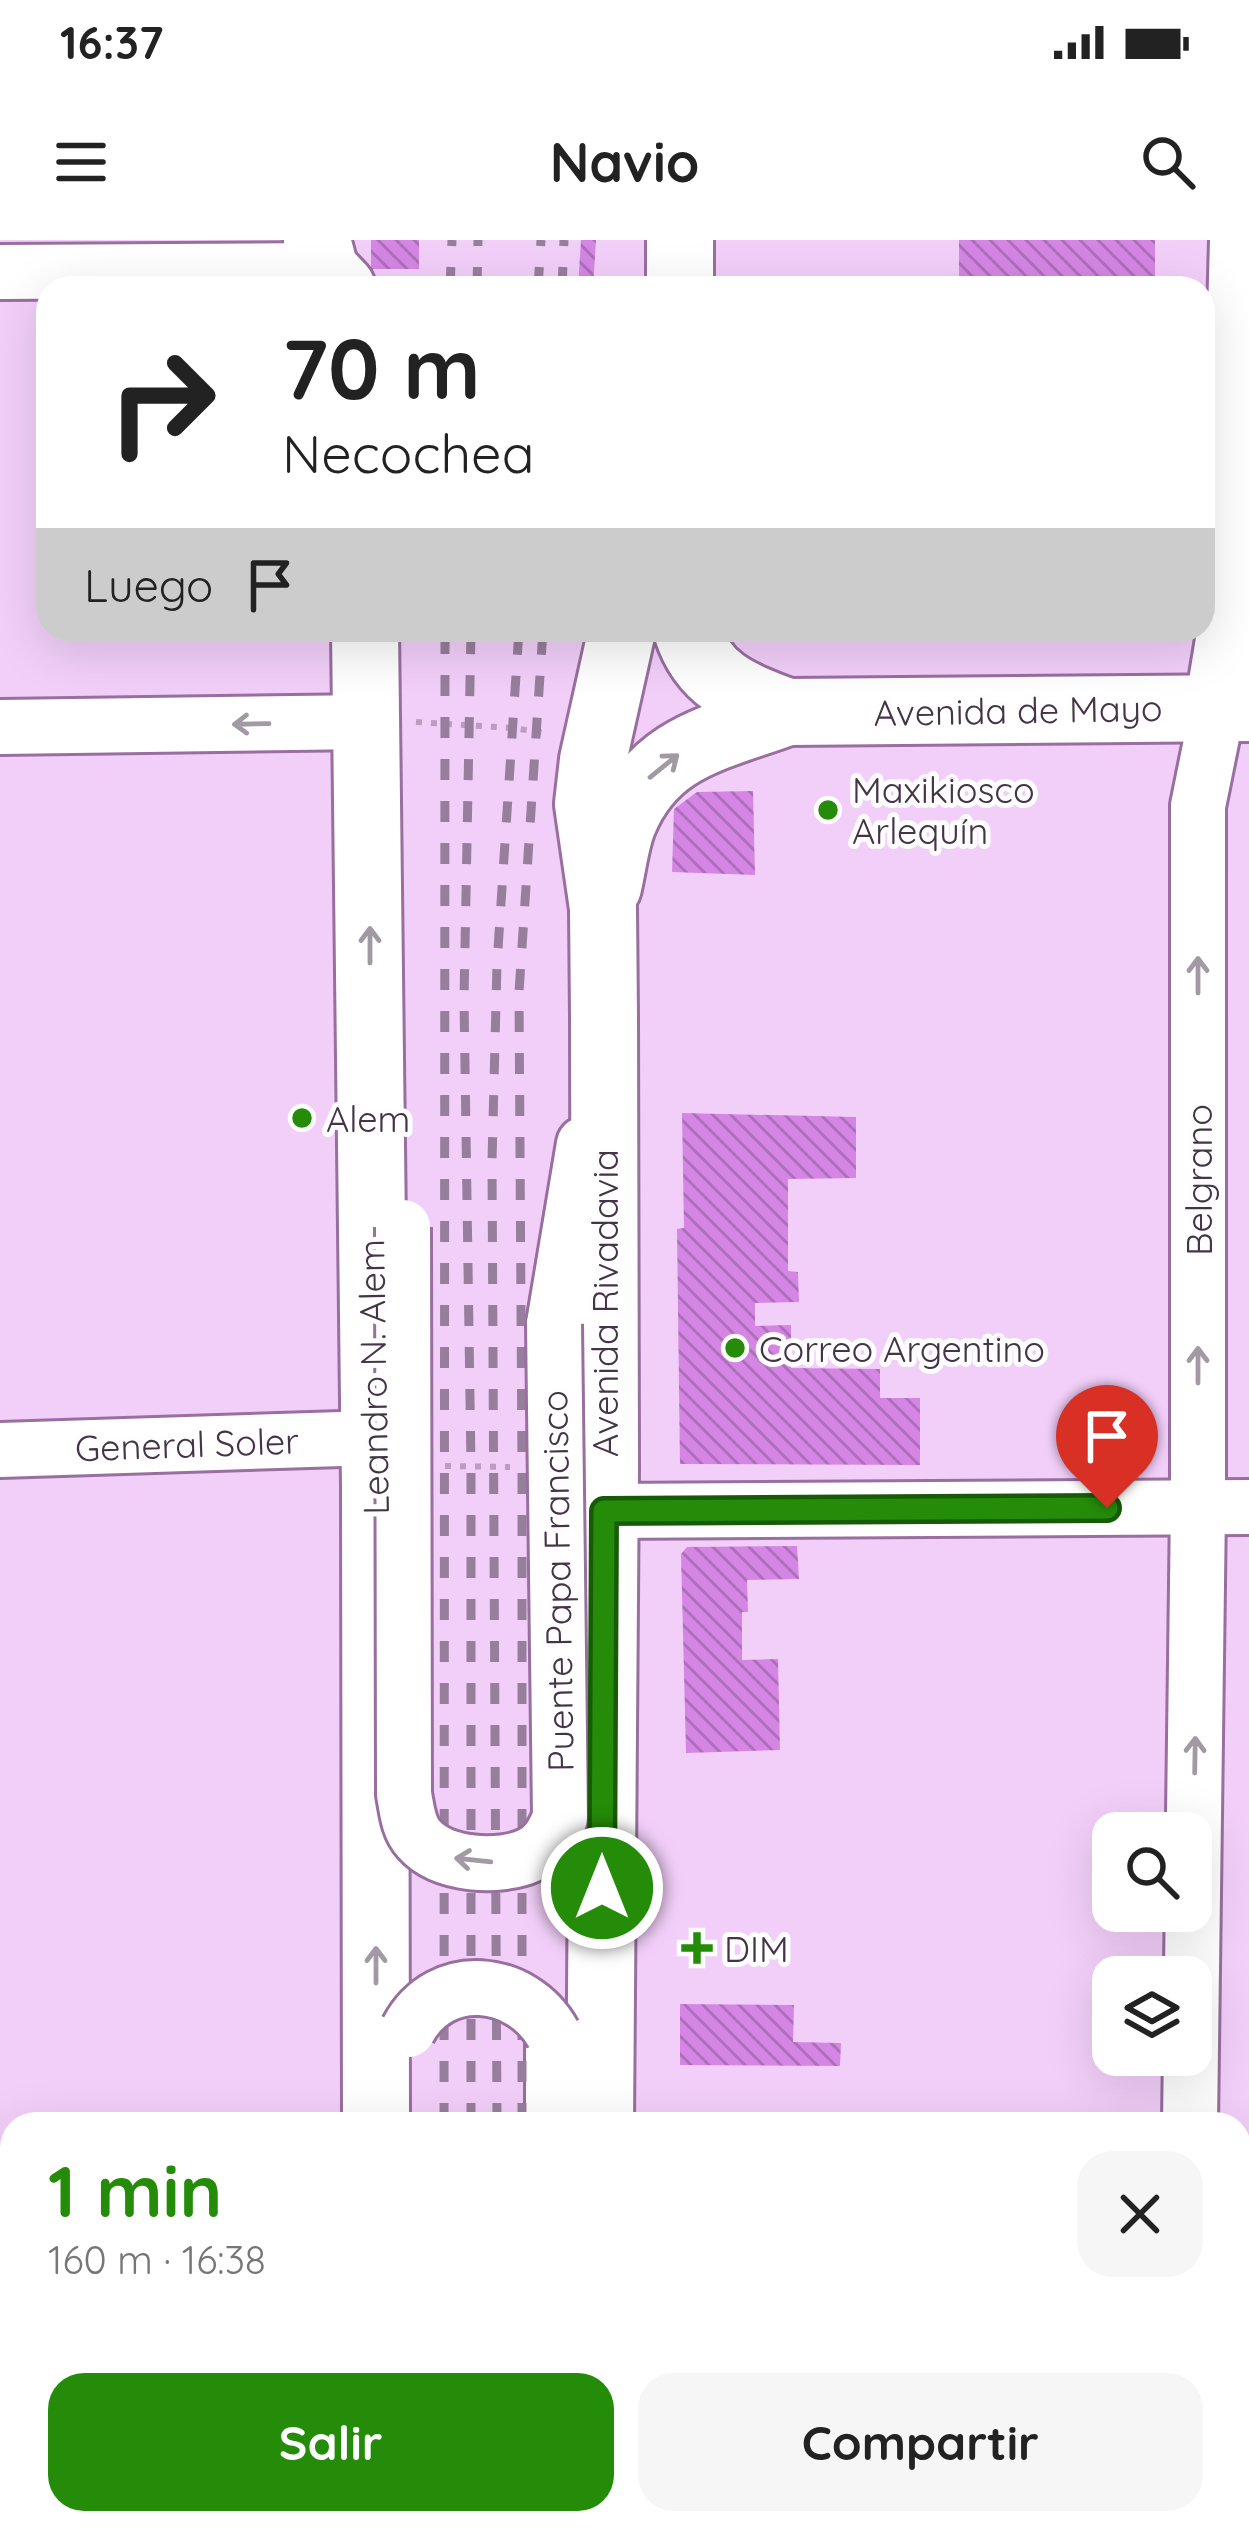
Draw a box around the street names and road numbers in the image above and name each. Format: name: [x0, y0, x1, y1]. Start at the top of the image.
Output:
street label: Avenida de Mayo: [873, 685, 1163, 735]
street label: Belgrano: [1176, 1104, 1221, 1256]
street label: Avenida Rivadavia: [582, 1149, 627, 1457]
street label: Leandro N. Alem: [348, 1239, 398, 1515]
street label: Puente Papa Francisco: [531, 1390, 583, 1772]
street label: General Soler: [74, 1418, 300, 1470]

